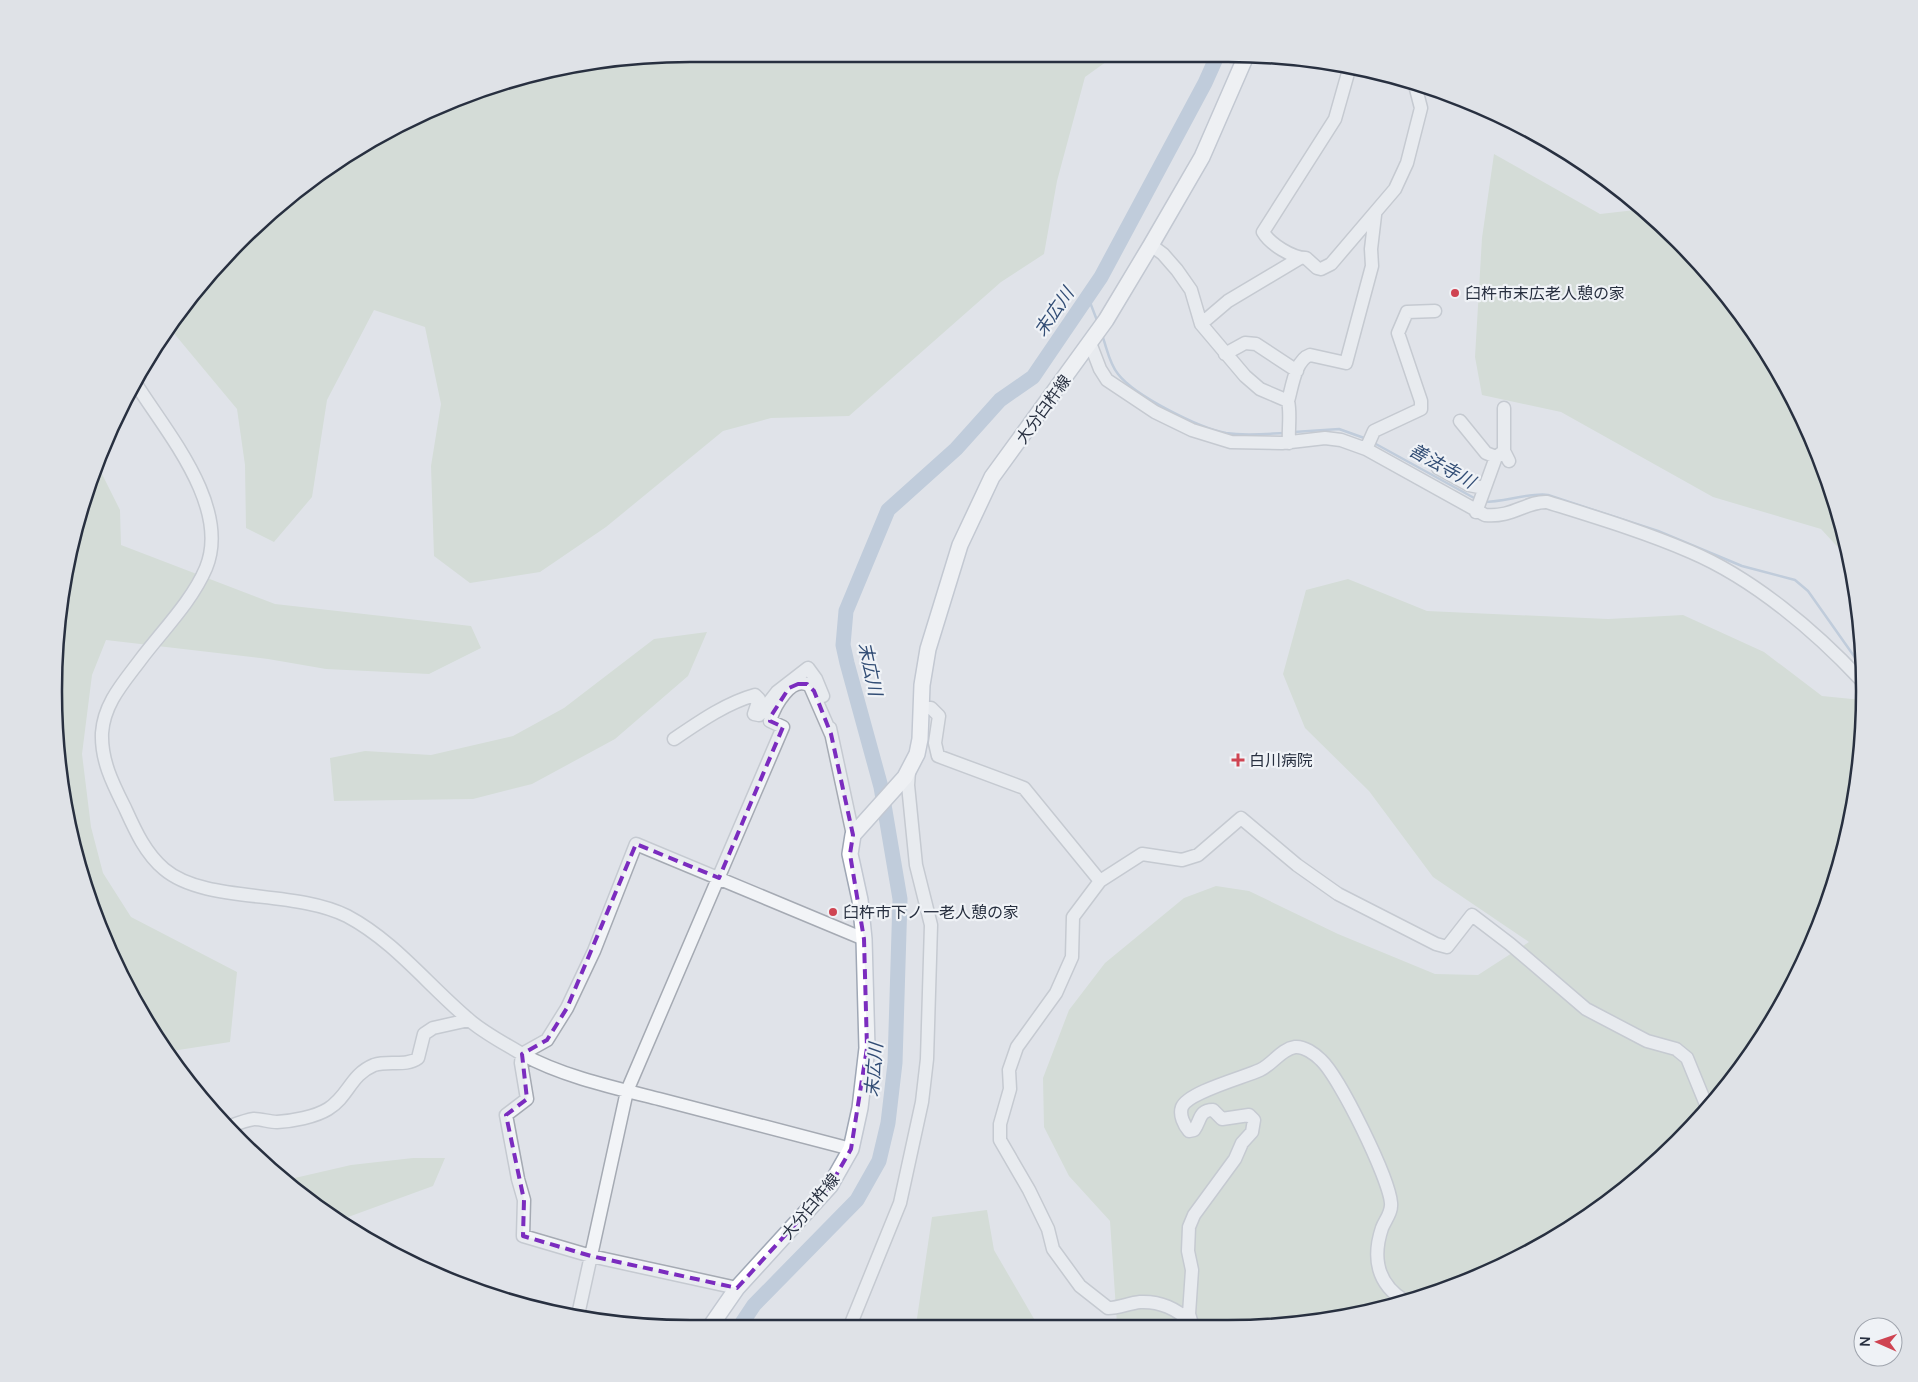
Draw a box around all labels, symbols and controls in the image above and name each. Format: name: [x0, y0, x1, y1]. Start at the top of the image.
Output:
water label: 末広川: [1028, 281, 1080, 340]
place label: 臼杵市末広老人憩の家: [1465, 282, 1625, 304]
marker: 臼杵市末広老人憩の家: [1449, 287, 1461, 299]
street label: 大分臼杵線: [1011, 370, 1075, 448]
water label: 善法寺川: [1405, 437, 1482, 494]
water label: 末広川: [854, 640, 889, 700]
place label: 白川病院: [1249, 749, 1313, 771]
marker: 白川病院: [1231, 753, 1245, 767]
place label: 臼杵市下ノ一老人憩の家: [843, 901, 1019, 923]
marker: 臼杵市下ノ一老人憩の家: [827, 906, 839, 918]
water label: 末広川: [859, 1040, 887, 1098]
street label: 大分臼杵線: [776, 1168, 844, 1244]
north arrow: [1853, 1317, 1903, 1367]
text: N: [1855, 1336, 1874, 1347]

